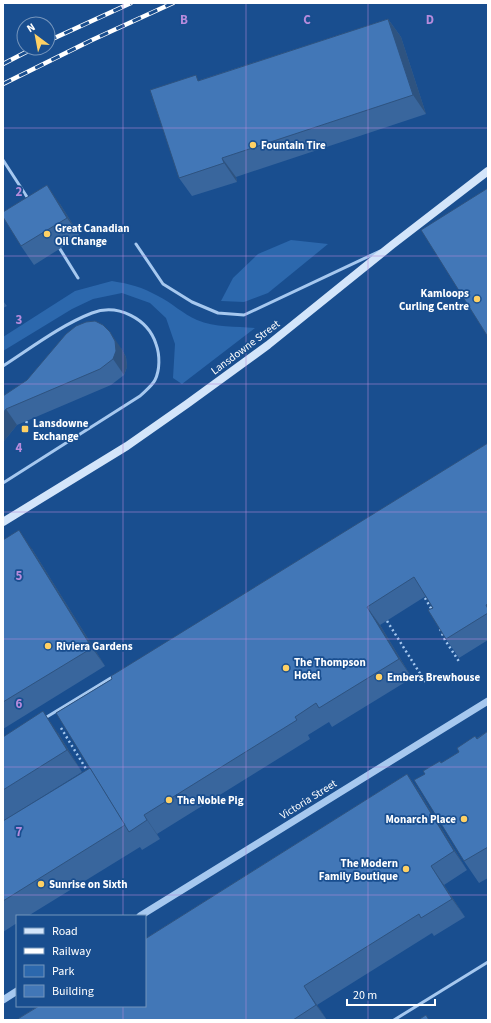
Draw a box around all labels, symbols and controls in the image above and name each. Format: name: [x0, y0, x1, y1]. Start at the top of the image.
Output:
text: B: [180, 11, 188, 29]
text: C: [303, 11, 311, 29]
text: D: [426, 11, 434, 29]
north arrow: [16, 16, 56, 56]
text: N: [24, 20, 38, 36]
place label: Fountain Tire: [261, 138, 326, 153]
marker: Fountain Tire: [248, 140, 258, 150]
text: 2: [16, 183, 23, 201]
place label: Great Canadian Oil Change: [55, 221, 130, 249]
marker: Great Canadian Oil Change: [42, 229, 52, 239]
place label: Kamloops Curling Centre: [399, 286, 469, 314]
marker: Kamloops Curling Centre: [472, 294, 482, 304]
text: 3: [16, 311, 23, 329]
street label: Lansdowne Street: [208, 316, 283, 378]
place label: Lansdowne Exchange: [33, 416, 89, 444]
marker: Lansdowne Exchange: [20, 424, 30, 434]
text: 4: [16, 439, 23, 457]
text: 5: [16, 567, 23, 585]
place label: Riviera Gardens: [56, 639, 133, 654]
marker: Riviera Gardens: [43, 641, 53, 651]
place label: The Thompson Hotel: [294, 655, 366, 683]
marker: The Thompson Hotel: [281, 663, 291, 673]
place label: Embers Brewhouse: [387, 670, 480, 685]
marker: Embers Brewhouse: [374, 672, 384, 682]
text: 6: [16, 695, 23, 713]
street label: Victoria Street: [277, 776, 340, 823]
place label: The Noble Pig: [177, 793, 244, 808]
marker: The Noble Pig: [164, 795, 174, 805]
place label: Monarch Place: [385, 812, 456, 827]
marker: Monarch Place: [459, 814, 469, 824]
text: 7: [16, 823, 23, 841]
place label: The Modern Family Boutique: [319, 856, 398, 884]
marker: The Modern Family Boutique: [401, 864, 411, 874]
place label: Sunrise on Sixth: [49, 877, 127, 892]
marker: Sunrise on Sixth: [36, 879, 46, 889]
legend: [16, 915, 146, 1007]
text: Road: [52, 923, 78, 940]
text: Railway: [52, 943, 91, 960]
text: Park: [52, 963, 74, 980]
scale bar: [347, 981, 435, 1007]
text: Building: [52, 983, 94, 1000]
text: 20 m: [353, 987, 377, 1004]

